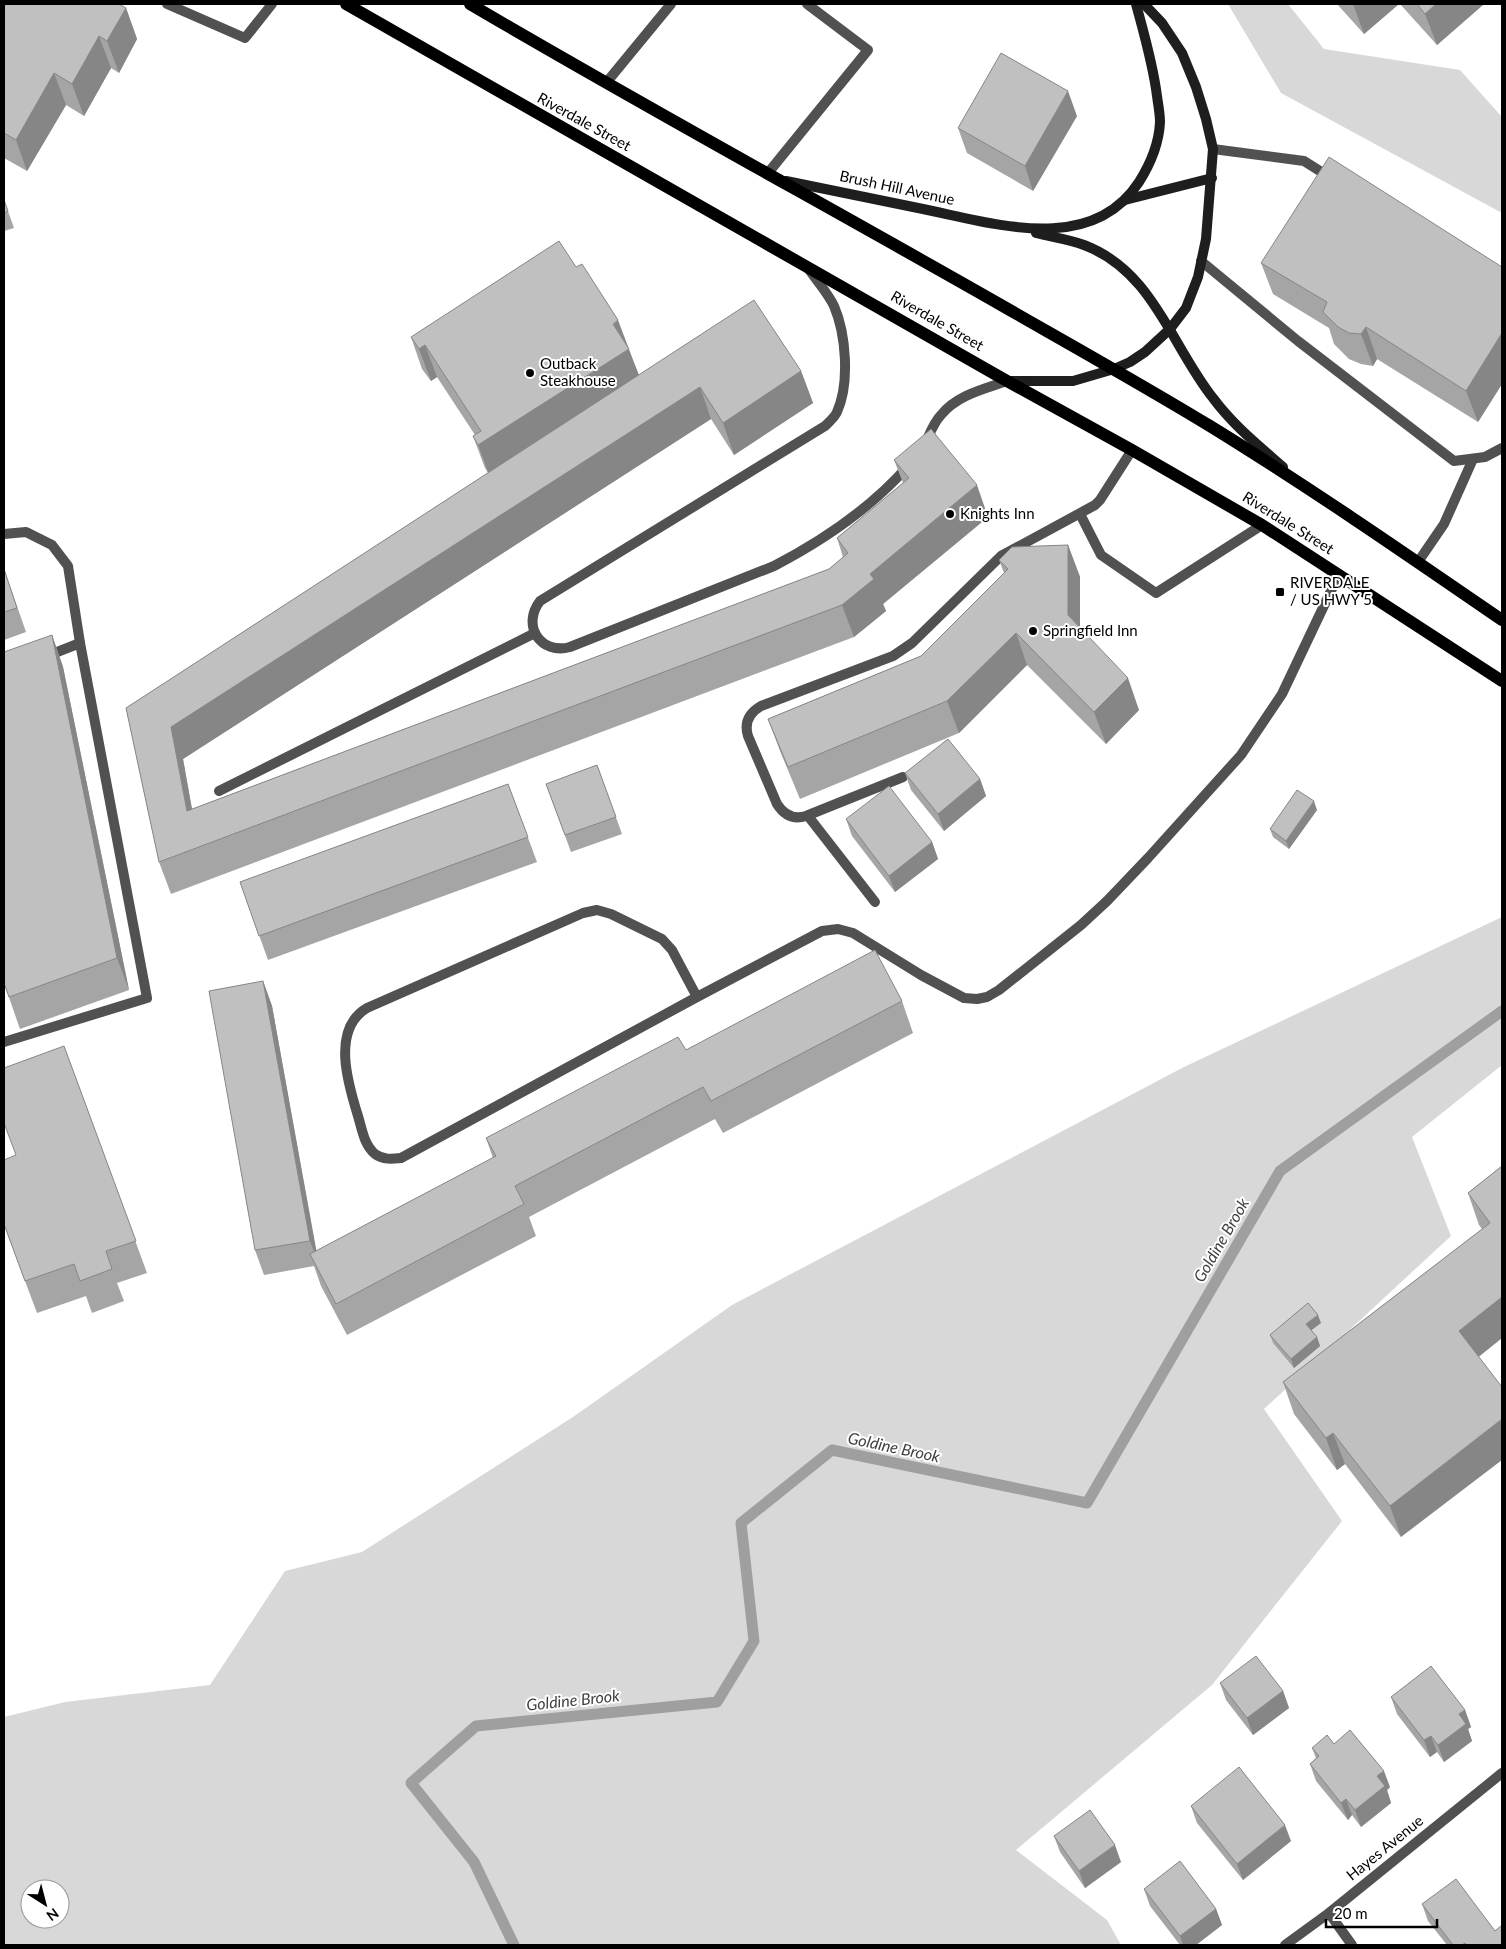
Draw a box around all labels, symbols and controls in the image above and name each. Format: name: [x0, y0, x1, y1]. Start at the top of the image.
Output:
street label: Riverdale Street: [535, 88, 635, 155]
street label: Brush Hill Avenue: [838, 166, 956, 208]
street label: Riverdale Street: [888, 286, 988, 354]
place label: Outback Steakhouse: [540, 354, 616, 389]
marker: Outback Steakhouse: [524, 367, 536, 379]
street label: Riverdale Street: [1240, 487, 1338, 558]
place label: Knights Inn: [960, 504, 1035, 522]
marker: Knights Inn: [944, 508, 956, 520]
place label: RIVERDALE / US HWY 5: [1290, 573, 1372, 608]
marker: RIVERDALE / US HWY 5: [1274, 586, 1286, 598]
place label: Springfield Inn: [1043, 621, 1138, 639]
marker: Springfield Inn: [1027, 625, 1039, 637]
water label: Goldine Brook: [1189, 1194, 1252, 1285]
water label: Goldine Brook: [846, 1427, 942, 1466]
water label: Goldine Brook: [525, 1685, 621, 1714]
street label: Hayes Avenue: [1342, 1811, 1426, 1884]
north arrow: [20, 1879, 70, 1929]
scale bar: [1326, 1896, 1437, 1928]
text: 20 m: [1334, 1904, 1368, 1922]
text: N: [44, 1905, 62, 1925]

